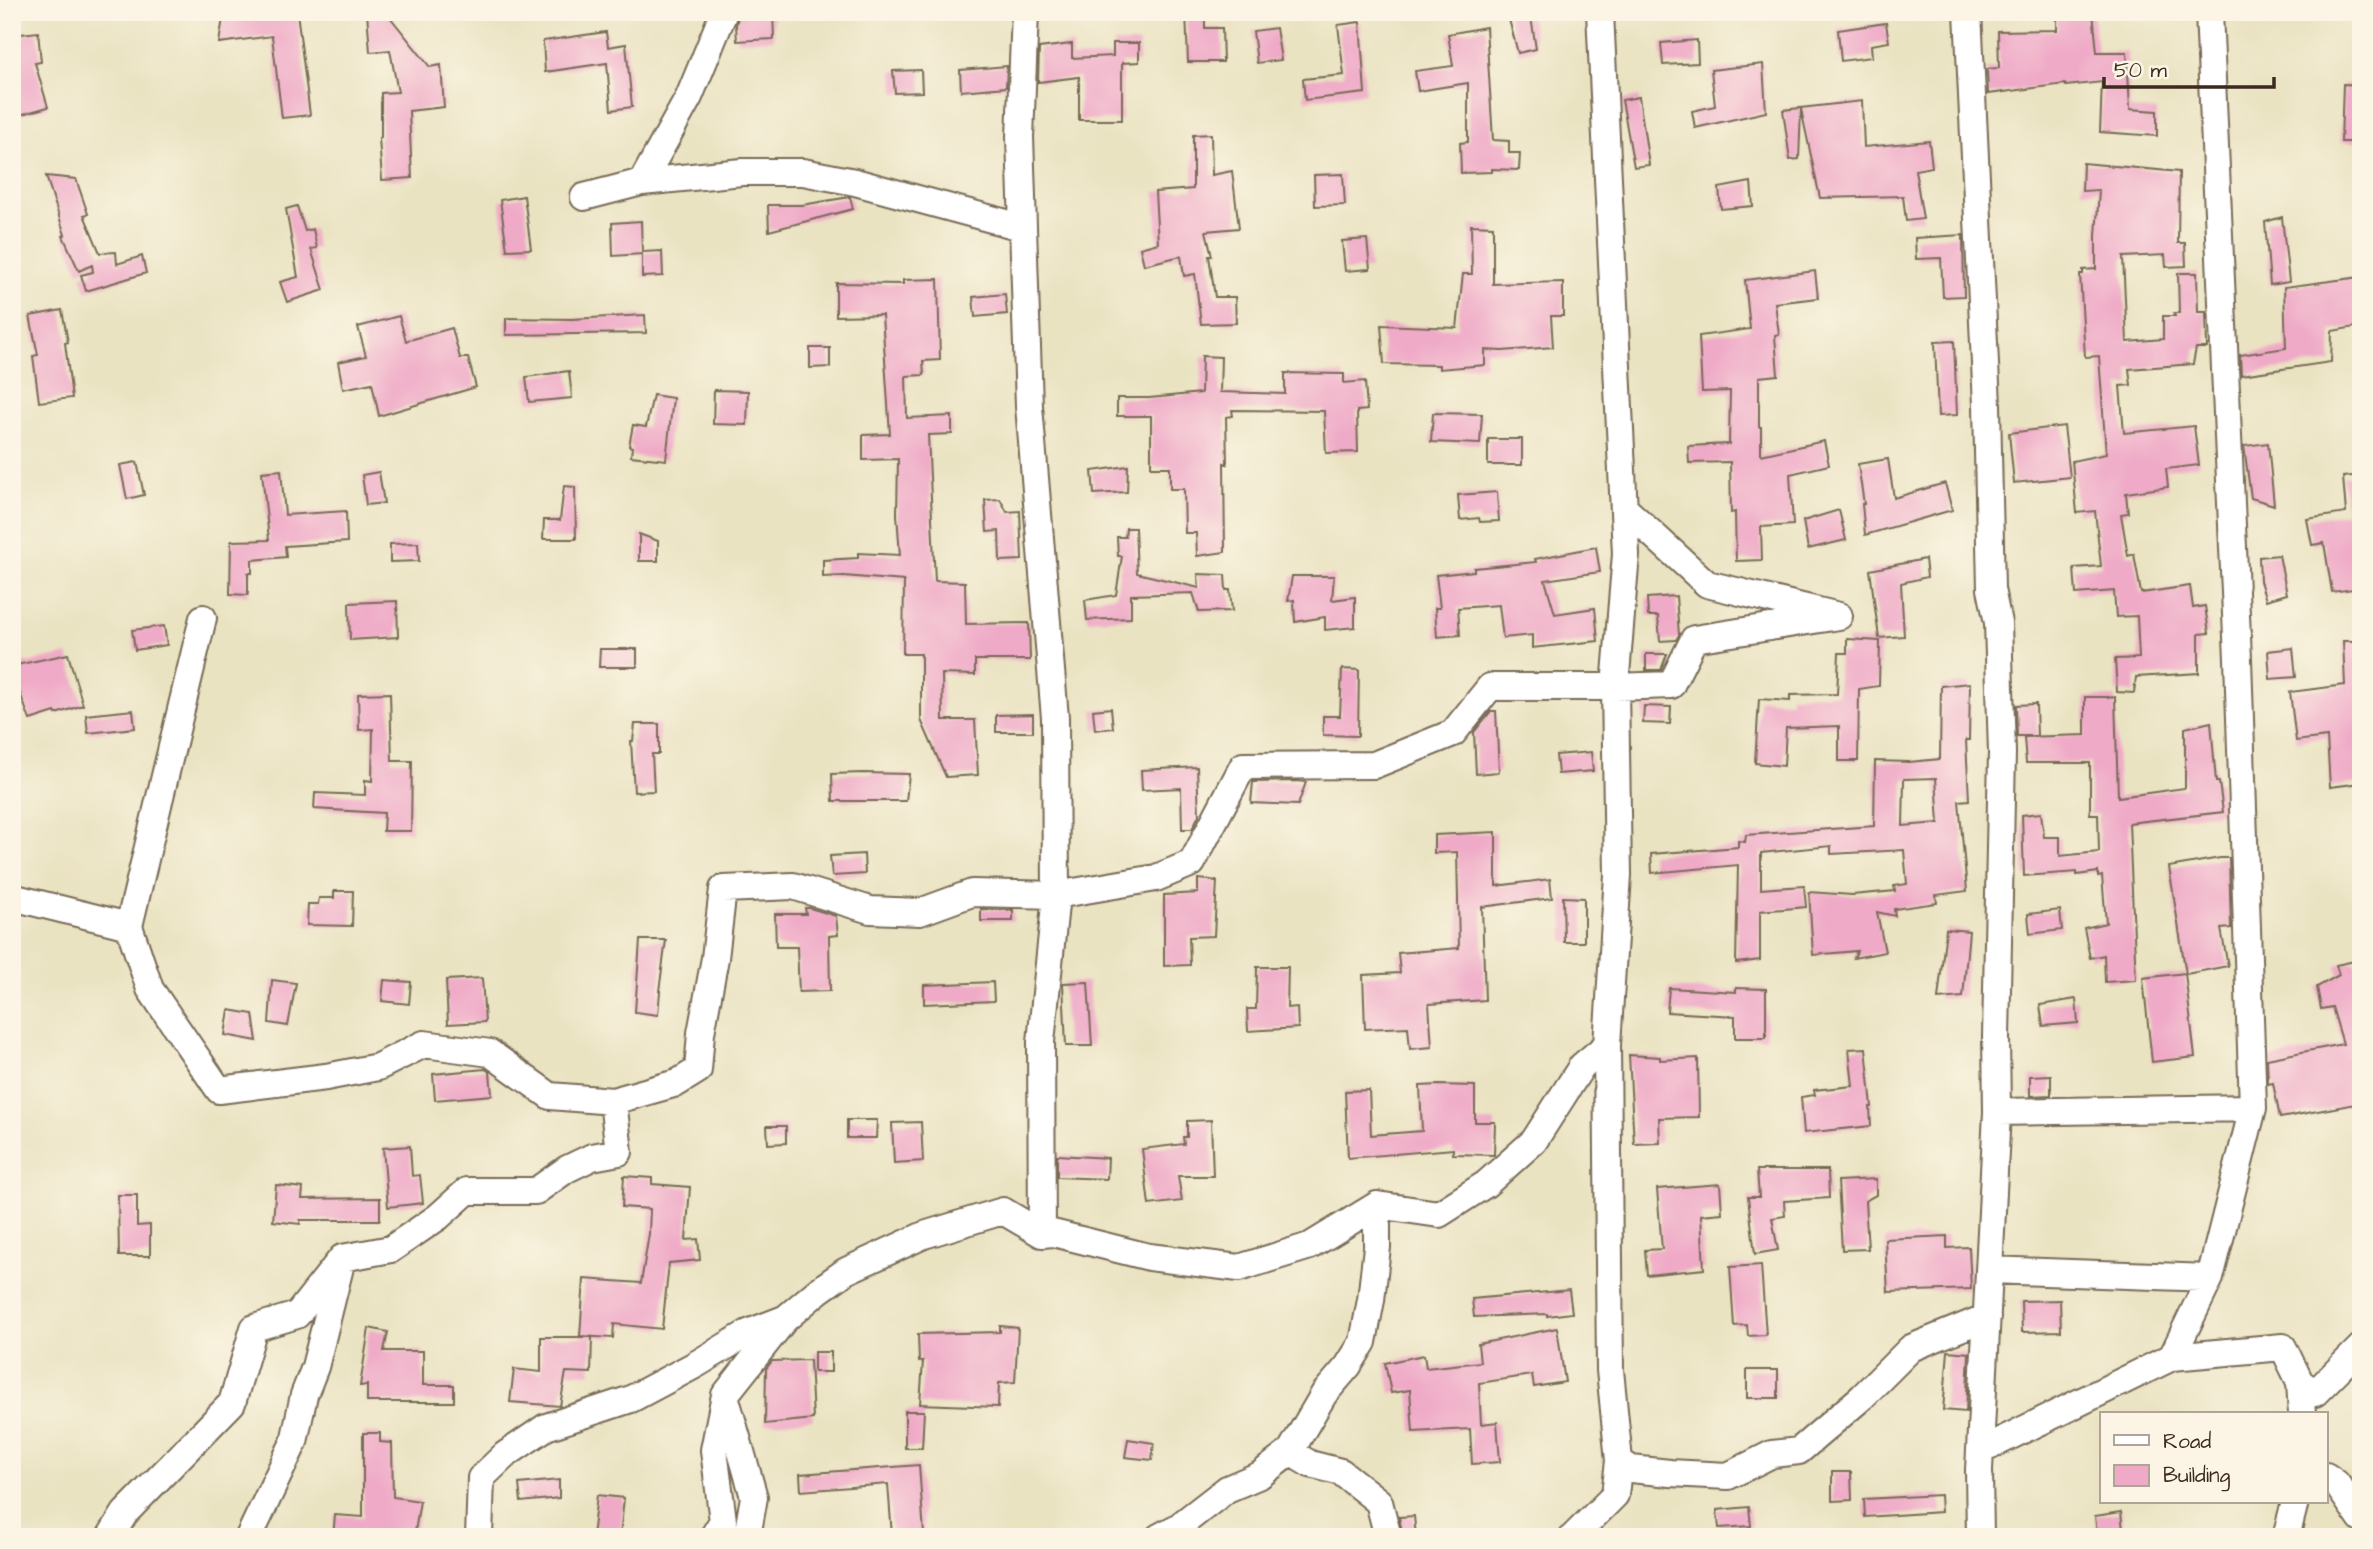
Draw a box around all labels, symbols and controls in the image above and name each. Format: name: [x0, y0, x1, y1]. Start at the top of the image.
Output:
scale bar: [2104, 46, 2273, 90]
text: 50 m: [2114, 56, 2168, 85]
legend: [2100, 1412, 2328, 1504]
text: Road: [2163, 1427, 2211, 1456]
text: Building: [2163, 1461, 2231, 1492]

